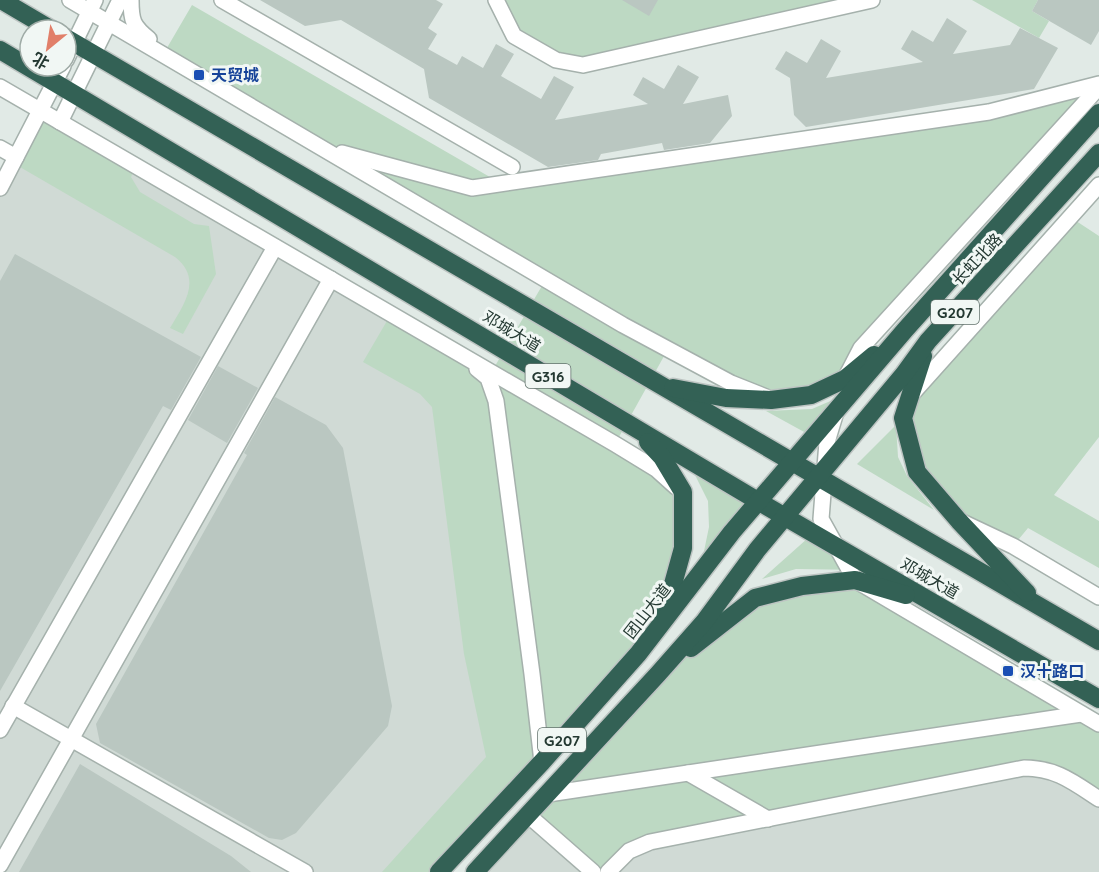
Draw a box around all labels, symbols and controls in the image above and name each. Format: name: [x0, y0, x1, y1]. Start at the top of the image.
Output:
north arrow: [18, 18, 78, 78]
text: 北: [29, 48, 52, 74]
place label: 天贸城: [211, 65, 259, 85]
marker: 天贸城: [192, 68, 206, 82]
street label: 长虹北路: [948, 229, 1006, 289]
road number: G207: [931, 300, 979, 324]
street label: 邓城大道: [479, 306, 545, 356]
road number: G316: [526, 364, 570, 388]
street label: 邓城大道: [897, 553, 963, 603]
street label: 团山大道: [619, 580, 675, 642]
place label: 汉十路口: [1020, 661, 1084, 681]
marker: 汉十路口: [1001, 664, 1015, 678]
road number: G207: [538, 728, 586, 752]

